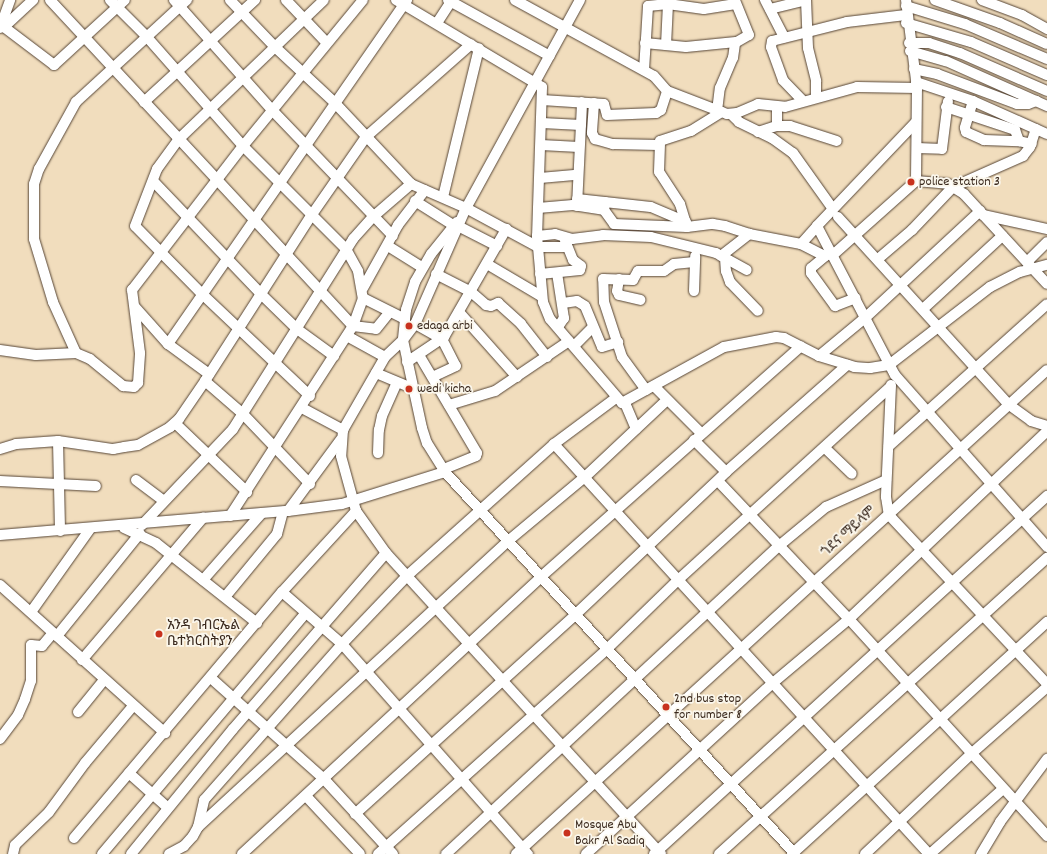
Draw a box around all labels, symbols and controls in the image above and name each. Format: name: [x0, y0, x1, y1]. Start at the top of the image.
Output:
place label: police station 3: [919, 174, 1000, 190]
marker: police station 3: [906, 177, 916, 187]
place label: edaga arbi: [417, 318, 473, 334]
marker: edaga arbi: [404, 321, 414, 331]
place label: wedi kicha: [417, 381, 471, 397]
marker: wedi kicha: [404, 384, 414, 394]
street label: ጎደና ማይላም: [818, 503, 880, 561]
place label: አንዳ ገብርኤል ቤተክርስትያን: [167, 618, 240, 650]
marker: አንዳ ገብርኤል ቤተክርስትያን: [154, 629, 164, 639]
place label: 2nd bus stop for number 8: [674, 691, 742, 724]
marker: 2nd bus stop for number 8: [661, 702, 671, 712]
place label: Mosque Abu Bakr Al Sadiq: [575, 817, 645, 850]
marker: Mosque Abu Bakr Al Sadiq: [562, 828, 572, 838]

